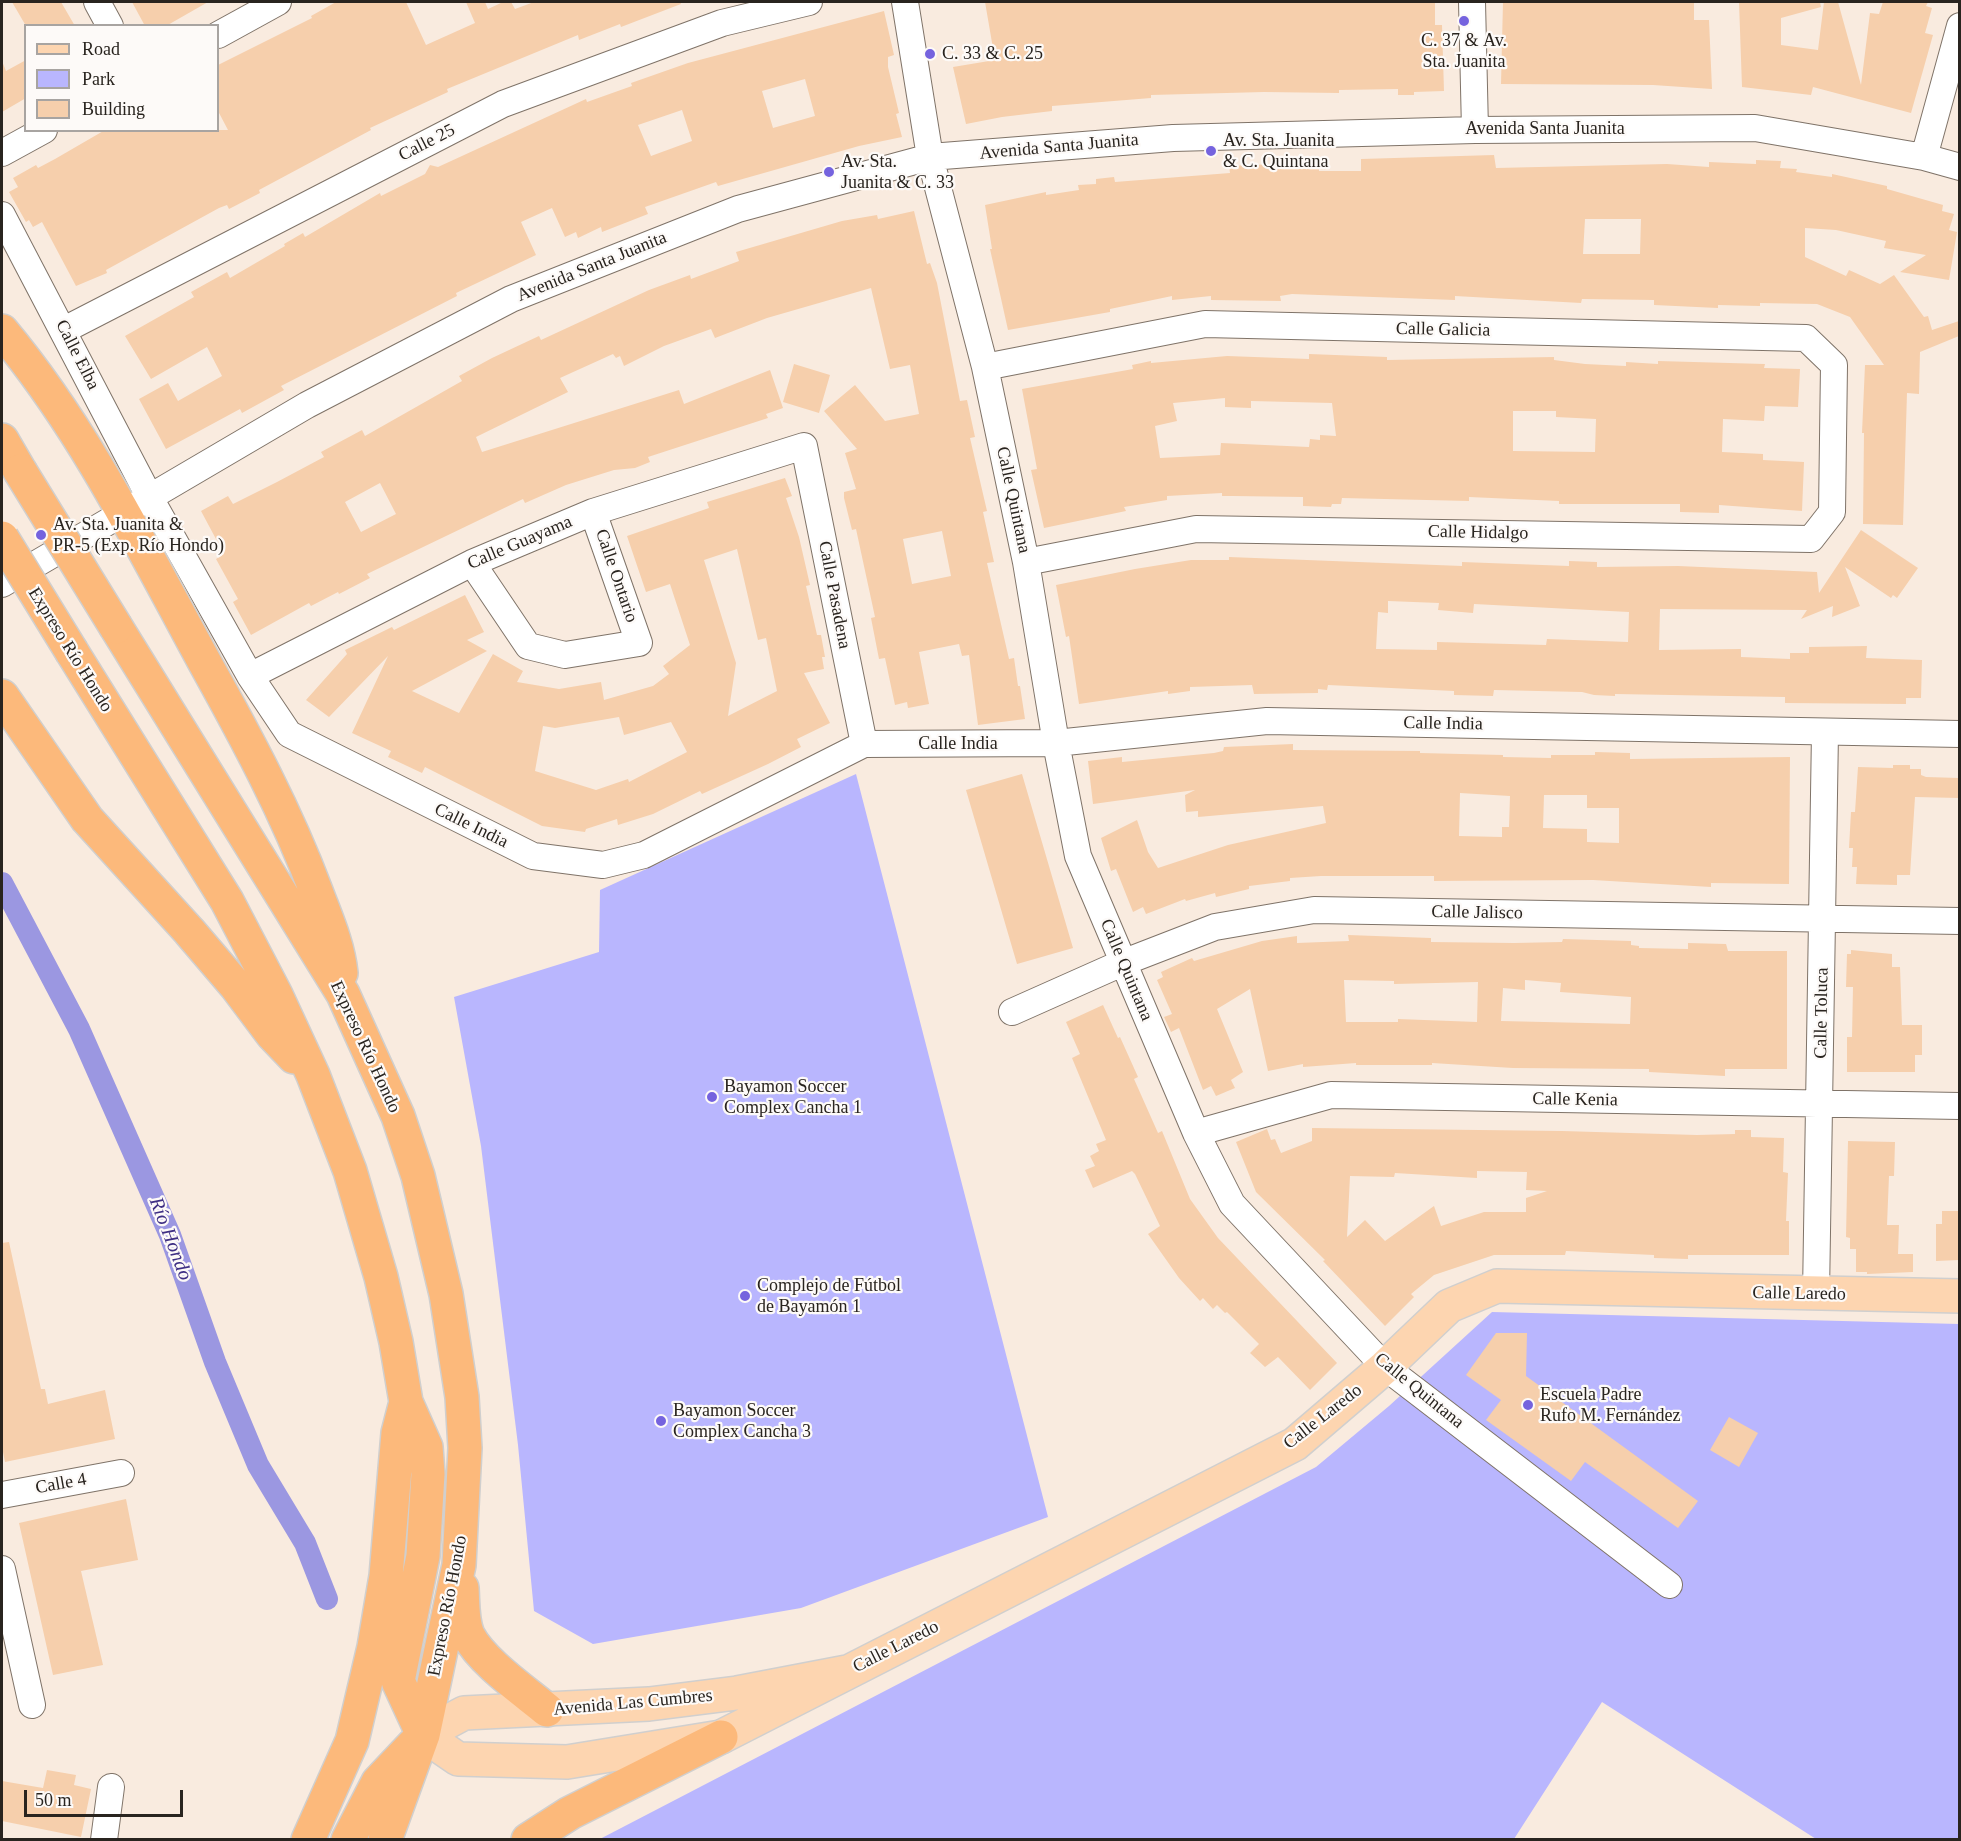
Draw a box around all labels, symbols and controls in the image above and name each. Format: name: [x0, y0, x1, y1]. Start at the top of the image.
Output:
marker: C. 37 & Av. Sta. Juanita: [1457, 14, 1471, 28]
legend: [24, 24, 219, 132]
place label: C. 37 & Av. Sta. Juanita: [1421, 30, 1507, 72]
text: Road: [82, 39, 120, 59]
place label: C. 33 & C. 25: [942, 43, 1043, 65]
marker: C. 33 & C. 25: [923, 47, 937, 61]
text: Park: [82, 69, 115, 89]
text: Building: [82, 99, 145, 119]
street label: Avenida Santa Juanita: [1465, 118, 1625, 140]
street label: Calle 25: [395, 120, 459, 166]
street label: Avenida Santa Juanita: [979, 129, 1139, 165]
place label: Av. Sta. Juanita & C. Quintana: [1223, 130, 1334, 172]
marker: Av. Sta. Juanita & C. Quintana: [1204, 144, 1218, 158]
place label: Av. Sta. Juanita & C. 33: [841, 151, 954, 194]
marker: Av. Sta. Juanita & C. 33: [822, 165, 836, 179]
street label: Avenida Santa Juanita: [514, 227, 670, 307]
street label: Calle Elba: [50, 316, 104, 394]
street label: Calle Galicia: [1396, 318, 1490, 342]
street label: Calle Quintana: [991, 445, 1035, 555]
street label: Calle Guayama: [464, 511, 576, 575]
place label: Av. Sta. Juanita & PR-5 (Exp. Río Hondo): [53, 514, 224, 556]
street label: Calle Hidalgo: [1428, 521, 1528, 545]
street label: Calle Ontario: [590, 526, 642, 626]
marker: Av. Sta. Juanita & PR-5 (Exp. Río Hondo): [34, 528, 48, 542]
street label: Calle Pasadena: [813, 539, 855, 651]
street label: Expreso Río Hondo: [23, 584, 117, 716]
street label: Calle India: [1403, 713, 1483, 735]
street label: Calle India: [918, 733, 998, 755]
street label: Calle India: [431, 799, 511, 853]
street label: Calle Jalisco: [1431, 901, 1523, 925]
street label: Calle Quintana: [1095, 916, 1157, 1024]
street label: Calle Toluca: [1810, 967, 1834, 1059]
street label: Expreso Río Hondo: [325, 978, 405, 1116]
place label: Bayamon Soccer Complex Cancha 1: [724, 1076, 862, 1118]
street label: Calle Kenia: [1532, 1088, 1618, 1112]
marker: Bayamon Soccer Complex Cancha 1: [705, 1090, 719, 1104]
water label: Río Hondo: [143, 1194, 197, 1284]
place label: Complejo de Fútbol de Bayamón 1: [757, 1275, 901, 1318]
street label: Calle Laredo: [1752, 1282, 1846, 1306]
marker: Complejo de Fútbol de Bayamón 1: [738, 1289, 752, 1303]
street label: Calle Quintana: [1370, 1348, 1468, 1434]
street label: Calle Laredo: [1280, 1380, 1366, 1454]
place label: Escuela Padre Rufo M. Fernández: [1540, 1384, 1680, 1426]
marker: Escuela Padre Rufo M. Fernández: [1521, 1398, 1535, 1412]
place label: Bayamon Soccer Complex Cancha 3: [673, 1400, 811, 1442]
marker: Bayamon Soccer Complex Cancha 3: [654, 1414, 668, 1428]
street label: Calle 4: [34, 1469, 88, 1499]
street label: Expreso Río Hondo: [424, 1534, 472, 1678]
street label: Calle Laredo: [849, 1616, 943, 1678]
street label: Avenida Las Cumbres: [553, 1685, 713, 1721]
scale bar: [27, 1778, 186, 1816]
text: 50 m: [35, 1790, 72, 1810]

